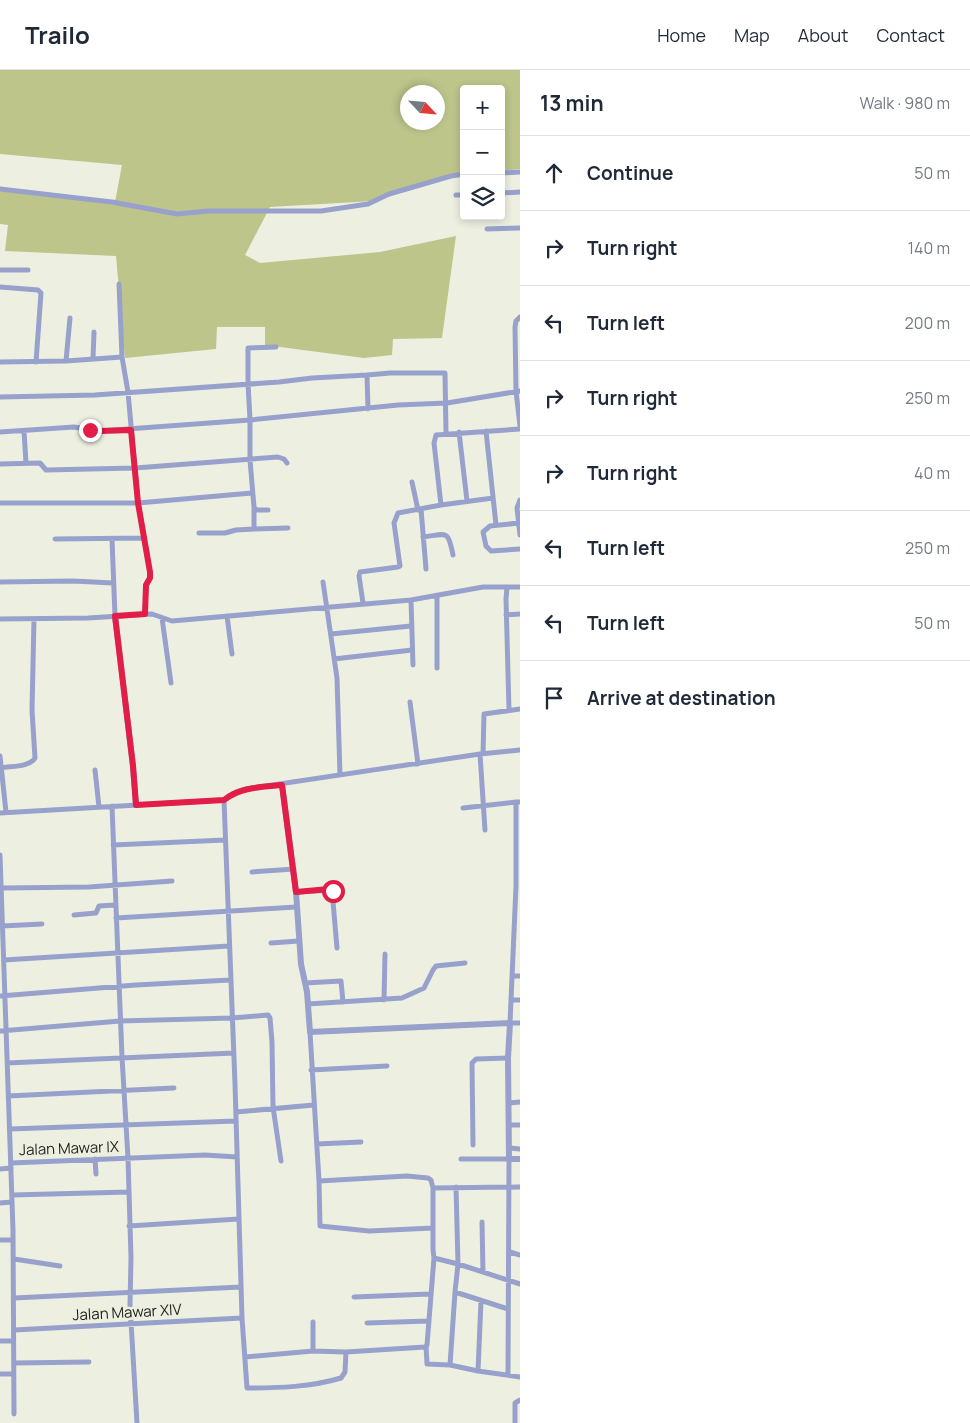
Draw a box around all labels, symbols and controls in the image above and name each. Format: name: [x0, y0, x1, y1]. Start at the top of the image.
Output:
text: Trailo: [25, 18, 90, 51]
text: Home: [657, 23, 706, 47]
text: Map: [734, 23, 770, 47]
text: About: [798, 23, 848, 47]
text: Contact: [876, 23, 945, 47]
north arrow: [400, 85, 445, 130]
map controls: [460, 85, 505, 220]
button: +: [460, 85, 505, 130]
text: 13 min: [540, 89, 604, 117]
text: Walk · 980 m: [859, 92, 950, 114]
button: −: [460, 130, 505, 175]
icon: ahead: [540, 159, 568, 187]
text: Continue: [587, 160, 673, 186]
text: 50 m: [914, 162, 950, 184]
button: layers: [460, 175, 505, 220]
icon: right: [540, 234, 568, 262]
text: Turn right: [587, 235, 677, 261]
text: 140 m: [908, 237, 950, 259]
icon: left: [540, 309, 568, 337]
text: Turn left: [587, 310, 665, 336]
text: 200 m: [905, 312, 950, 334]
icon: right: [540, 384, 568, 412]
text: Turn right: [587, 385, 677, 411]
text: 250 m: [905, 387, 950, 409]
route end: [79, 419, 102, 442]
icon: right: [540, 459, 568, 487]
text: Turn right: [587, 460, 677, 486]
text: 40 m: [914, 462, 950, 484]
icon: left: [540, 534, 568, 562]
text: Turn left: [587, 535, 665, 561]
text: 250 m: [905, 537, 950, 559]
icon: left: [540, 609, 568, 637]
text: Turn left: [587, 610, 665, 636]
text: 50 m: [914, 612, 950, 634]
icon: arrive: [540, 684, 568, 712]
text: Arrive at destination: [587, 685, 776, 711]
route start: [322, 880, 345, 903]
street label: Jalan Mawar IX: [19, 1136, 119, 1160]
street label: Jalan Mawar XIV: [72, 1299, 182, 1325]

